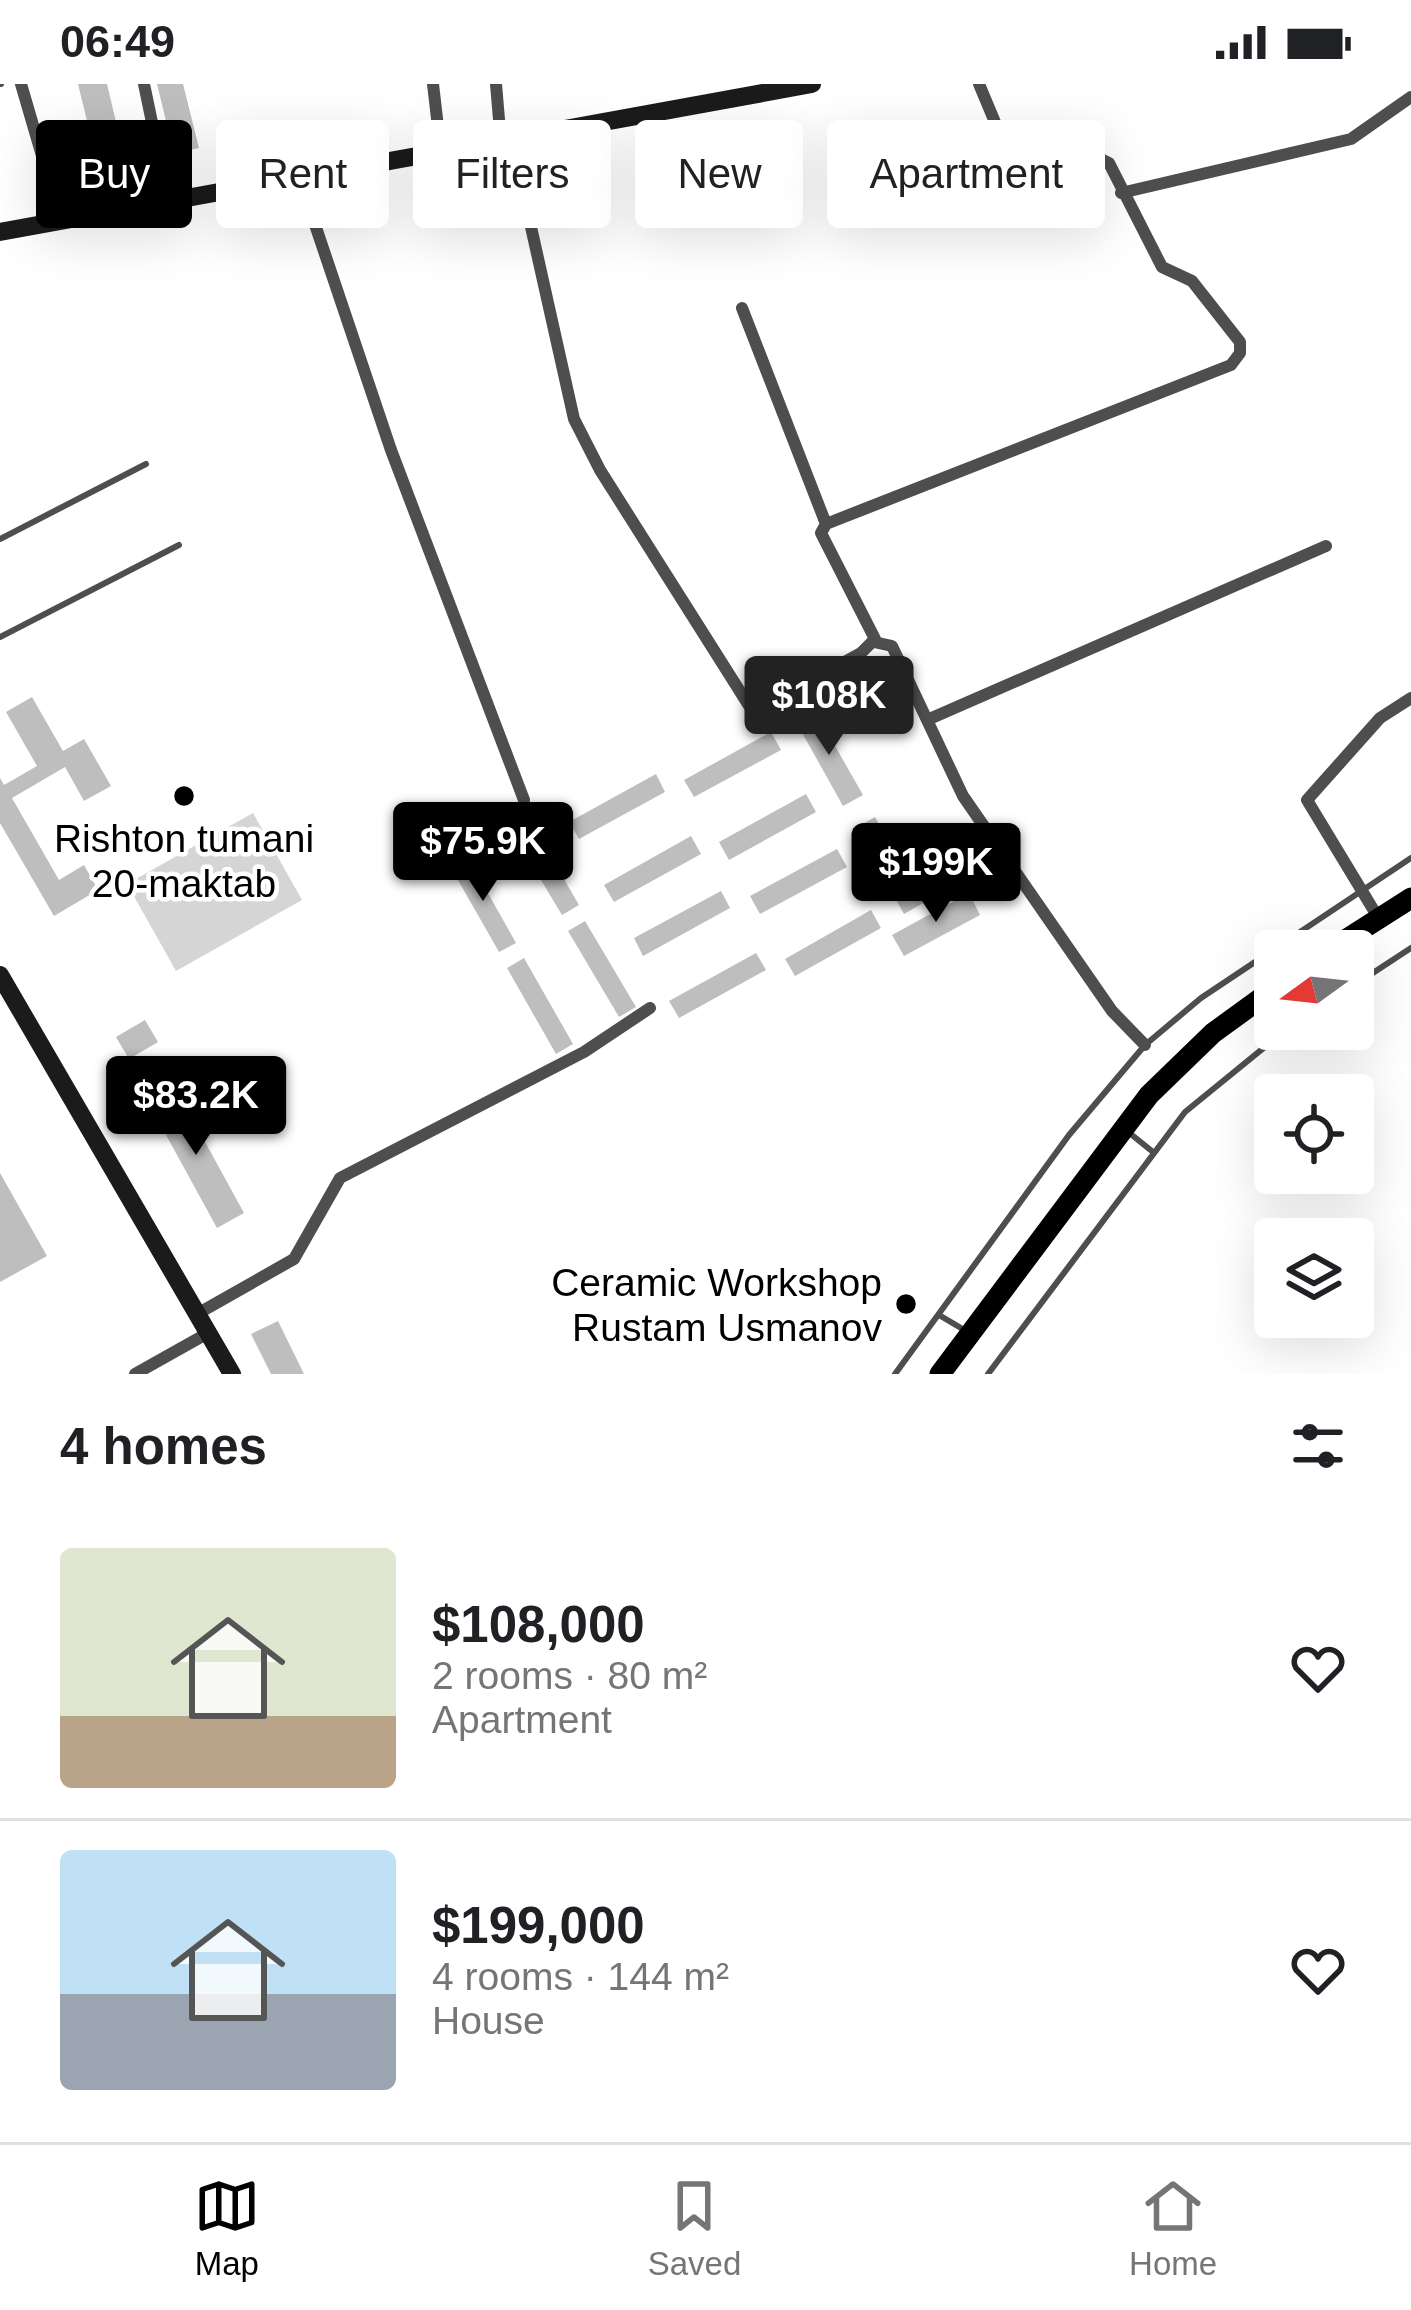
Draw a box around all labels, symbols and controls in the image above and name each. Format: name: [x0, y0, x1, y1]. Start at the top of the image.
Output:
text: 06:49: [60, 16, 175, 67]
chip: Buy: [36, 120, 192, 228]
chip: Rent: [216, 120, 389, 228]
chip: Filters: [413, 120, 611, 228]
chip: New: [635, 120, 803, 228]
chip: Apartment: [827, 120, 1105, 228]
pin: $108K: [745, 656, 913, 758]
text: $108K: [772, 673, 886, 716]
marker: Rishton tumani 20-maktab: [171, 783, 197, 809]
pin: $75.9K: [385, 802, 581, 904]
place label: Rishton tumani 20-maktab: [54, 817, 314, 905]
text: $75.9K: [420, 819, 546, 862]
pin: $199K: [852, 823, 1020, 925]
text: $199K: [879, 840, 993, 883]
north arrow: [1254, 930, 1374, 1050]
map controls: [1254, 930, 1374, 1338]
pin: $83.2K: [98, 1056, 294, 1158]
text: $83.2K: [133, 1073, 259, 1116]
button: locate: [1254, 1074, 1374, 1194]
button: layers: [1254, 1218, 1374, 1338]
place label: Ceramic Workshop Rustam Usmanov: [551, 1261, 882, 1349]
marker: Ceramic Workshop Rustam Usmanov: [893, 1291, 919, 1317]
icon: filters: [1285, 1413, 1351, 1479]
text: 4 homes: [60, 1418, 267, 1475]
icon: home: [156, 1596, 300, 1740]
text: $108,000: [432, 1596, 645, 1653]
icon: heart: [1285, 1635, 1351, 1701]
text: 2 rooms · 80 m²: [432, 1654, 707, 1697]
text: Apartment: [432, 1698, 612, 1741]
text: $199,000: [432, 1897, 645, 1954]
icon: home: [156, 1898, 300, 2042]
icon: heart: [1285, 1937, 1351, 2003]
text: 4 rooms · 144 m²: [432, 1955, 729, 1998]
text: House: [432, 1999, 545, 2042]
tab: Map: [194, 2173, 260, 2283]
tab: Saved: [648, 2173, 741, 2283]
tab: Home: [1129, 2173, 1217, 2283]

